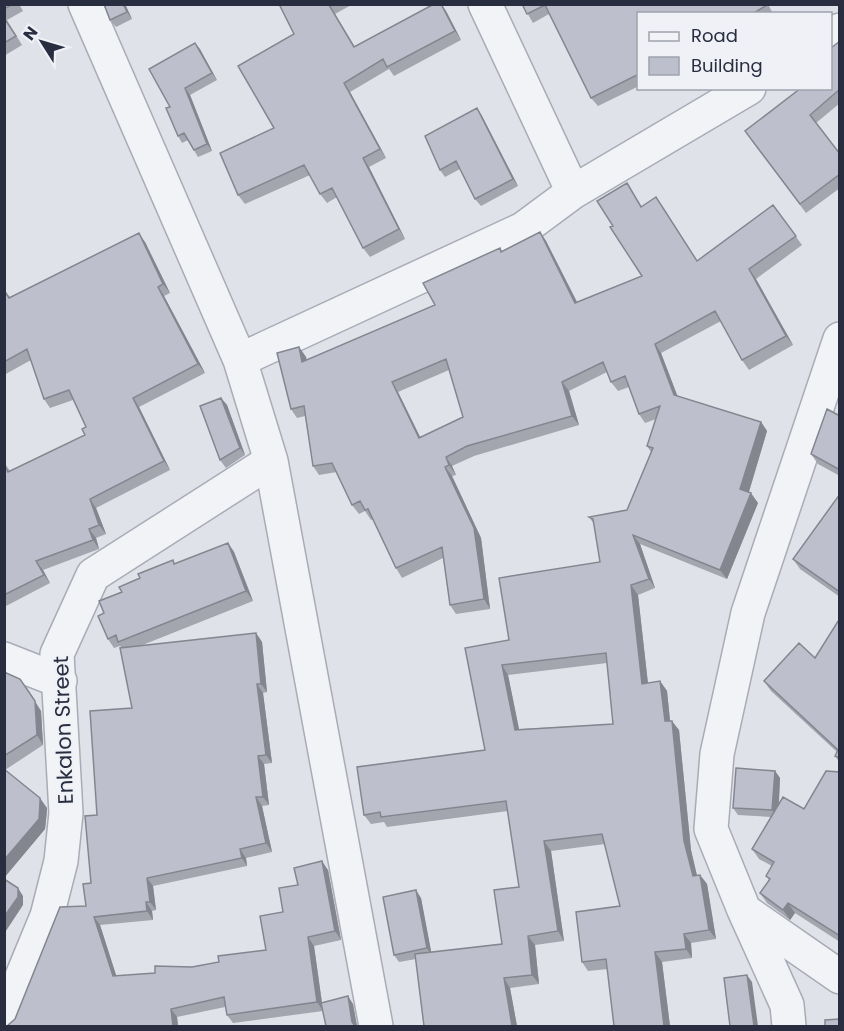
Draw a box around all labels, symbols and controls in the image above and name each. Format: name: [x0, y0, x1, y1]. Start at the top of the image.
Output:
north arrow: [12, 12, 72, 72]
legend: [637, 12, 832, 90]
text: N: [18, 22, 43, 45]
text: Road: [691, 23, 738, 48]
text: Building: [691, 53, 763, 78]
street label: Enkalon Street: [46, 655, 80, 805]

